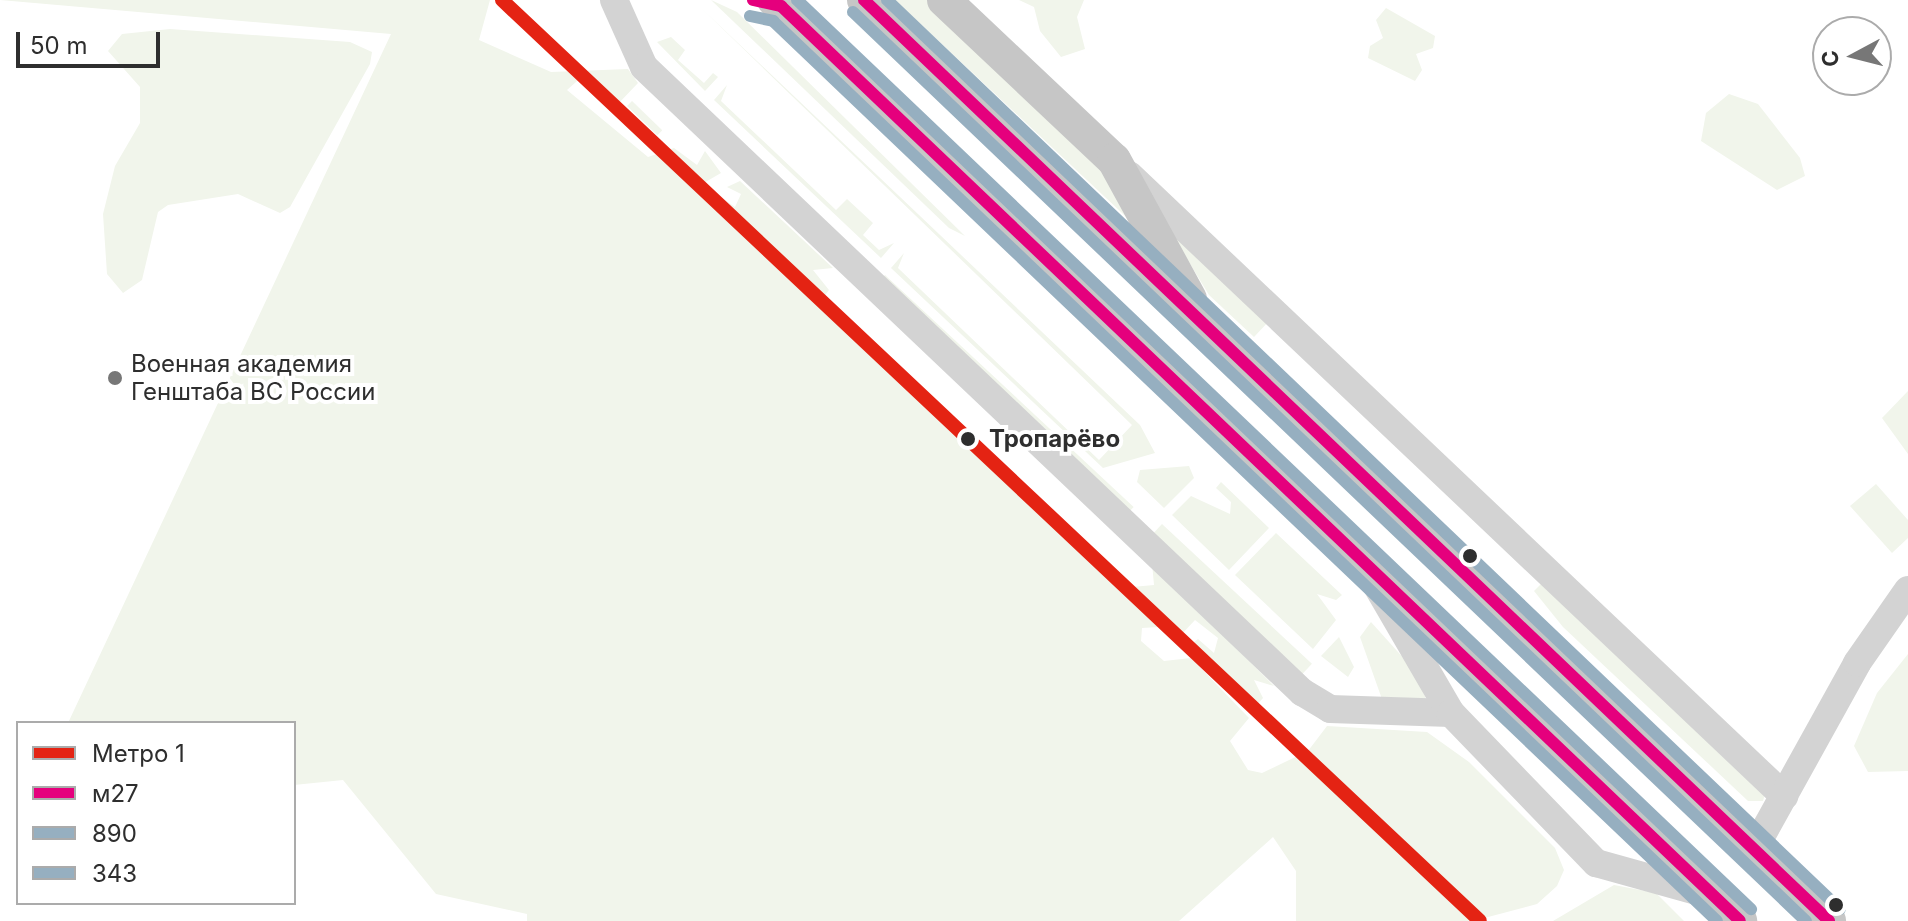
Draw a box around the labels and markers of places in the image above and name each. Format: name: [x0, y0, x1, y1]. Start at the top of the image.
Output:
place label: Военная академия Генштаба ВС России: [131, 350, 375, 406]
marker: Военная академия Генштаба ВС России: [106, 369, 124, 387]
marker: Тропарёво: [954, 425, 982, 453]
place label: Тропарёво: [989, 425, 1120, 453]
unlabelled marker: [1462, 548, 1478, 564]
unlabelled marker: [1828, 897, 1844, 913]

